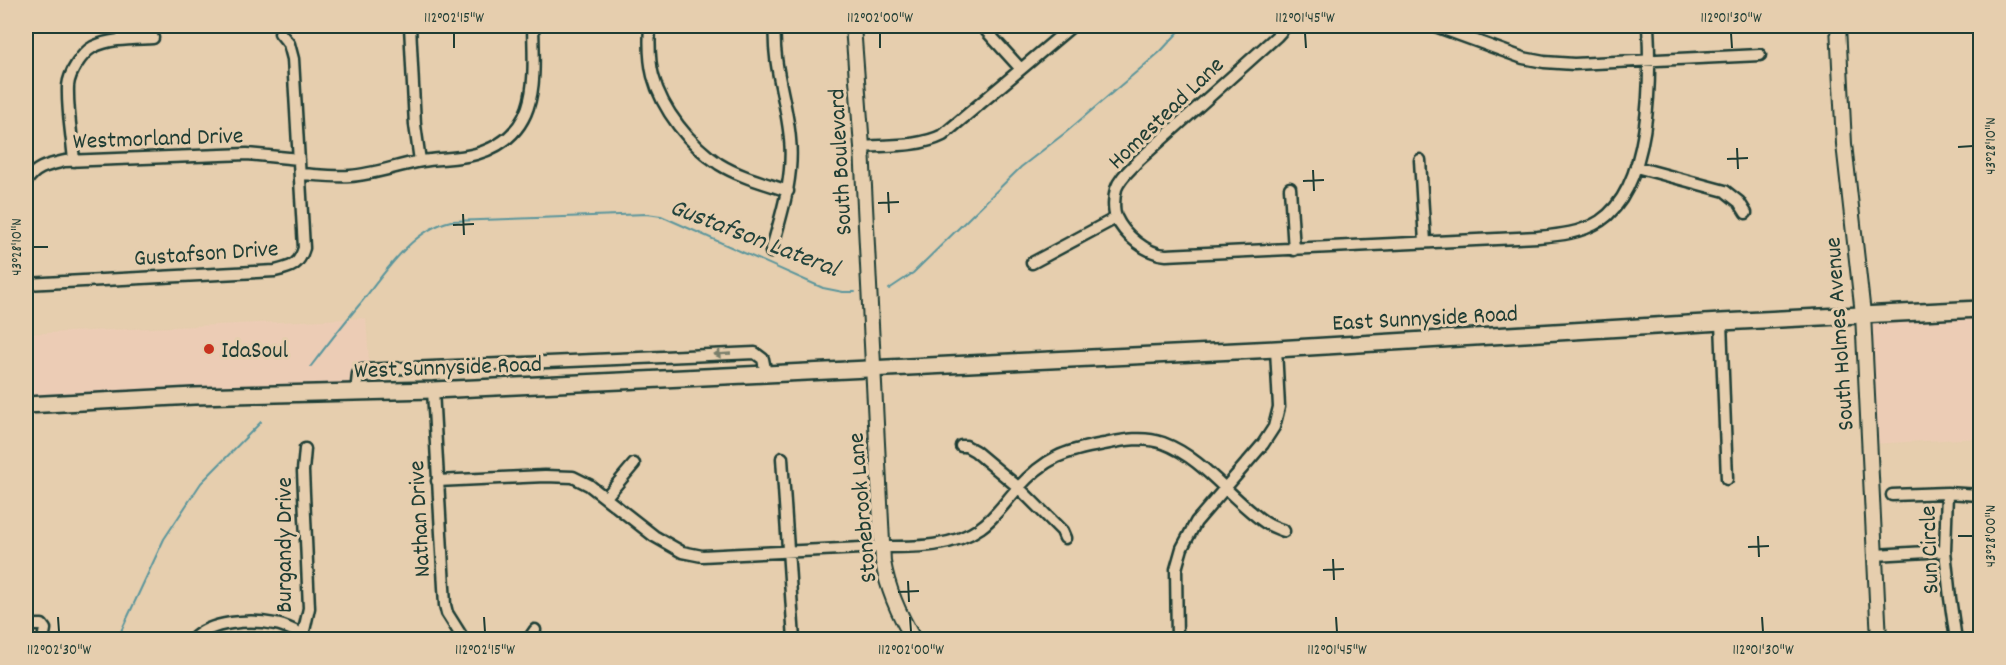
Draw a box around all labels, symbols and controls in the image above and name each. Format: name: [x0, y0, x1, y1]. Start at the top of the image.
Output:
text: 112°02'15"W: [424, 8, 484, 30]
text: 112°02'00"W: [847, 8, 913, 30]
text: 112°01'45"W: [1275, 8, 1335, 30]
text: 112°01'30"W: [1700, 8, 1762, 30]
street label: Homestead Lane: [1101, 50, 1233, 179]
street label: South Boulevard: [821, 88, 863, 236]
text: 43°28'10"N: [1981, 117, 2003, 175]
street label: Westmorland Drive: [72, 120, 244, 160]
water label: Gustafson Lateral: [664, 190, 845, 289]
text: 43°28'10"N: [7, 218, 29, 276]
street label: Gustafson Drive: [133, 233, 280, 277]
street label: South Holmes Avenue: [1817, 236, 1865, 432]
street label: East Sunnyside Road: [1331, 298, 1519, 342]
place label: IdaSoul: [221, 335, 289, 369]
marker: IdaSoul: [202, 342, 216, 356]
street label: West Sunnyside Road: [353, 349, 543, 389]
one-way arrow: [713, 350, 732, 359]
street label: Stonebrook Lane: [840, 431, 887, 584]
street label: Nathan Drive: [401, 460, 441, 578]
street label: Burgandy Drive: [269, 477, 303, 613]
street label: Sun Circle: [1912, 505, 1950, 595]
text: 43°28'00"N: [1981, 505, 2003, 567]
text: 112°02'30"W: [27, 640, 92, 662]
text: 112°02'15"W: [455, 640, 515, 662]
text: 112°02'00"W: [878, 640, 944, 662]
text: 112°01'45"W: [1307, 640, 1367, 662]
text: 112°01'30"W: [1732, 640, 1794, 662]

